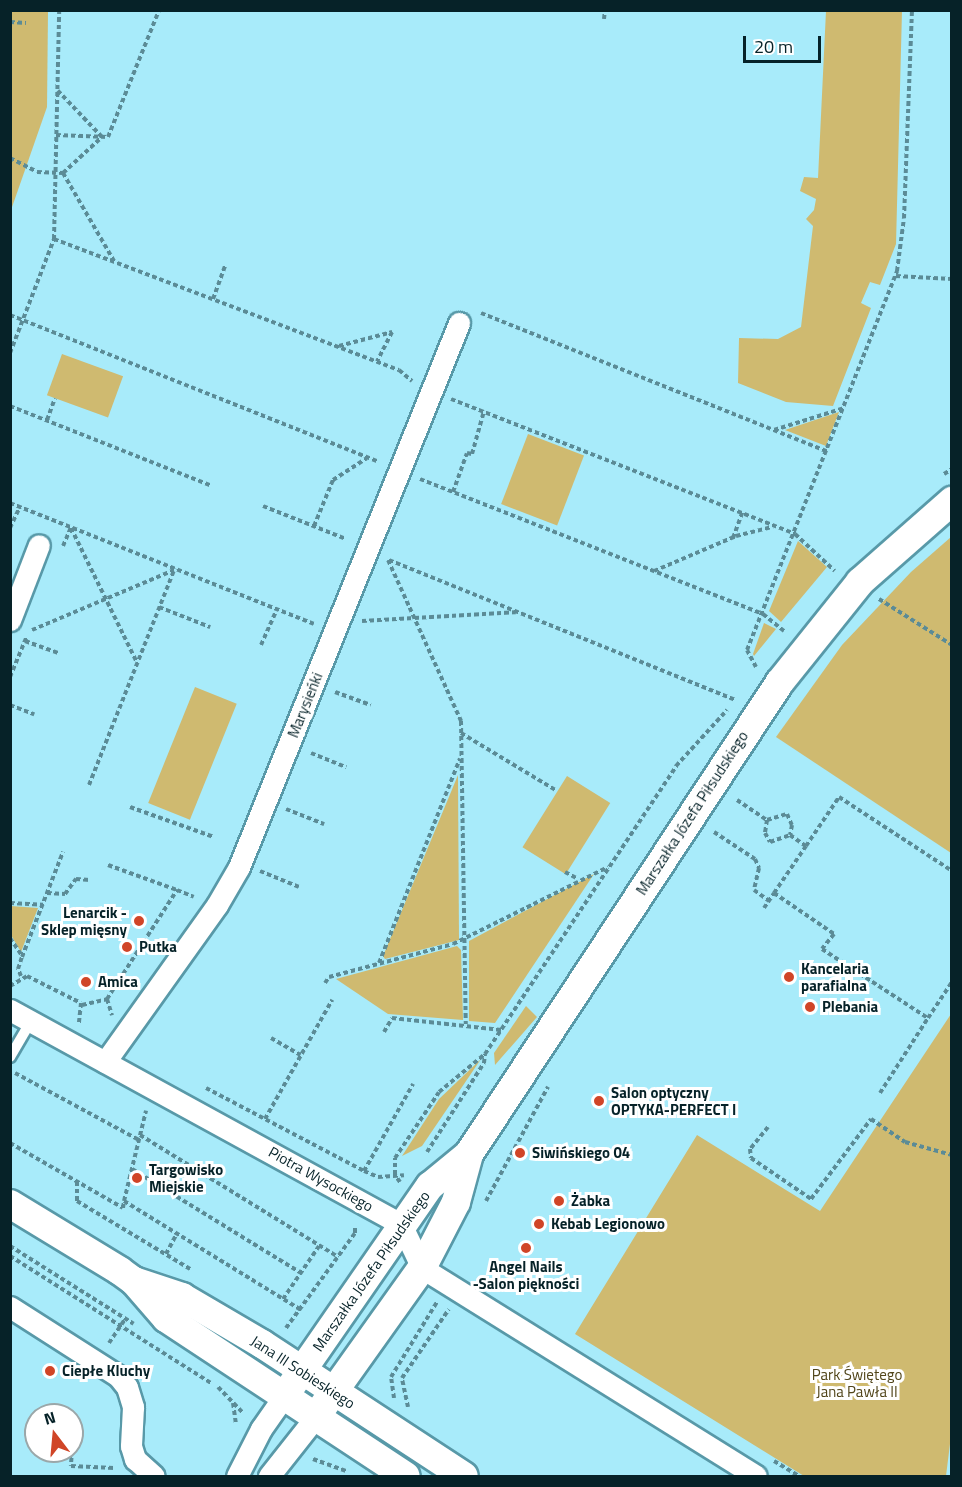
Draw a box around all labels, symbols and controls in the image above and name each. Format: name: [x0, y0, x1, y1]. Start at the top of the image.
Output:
scale bar: [746, 24, 824, 62]
text: 20 m: [754, 33, 793, 60]
street label: Marysieńki: [284, 670, 326, 740]
street label: Marszałka Józefa Piłsudskiego: [632, 728, 752, 898]
place label: Lenarcik - Sklep mięsny: [41, 903, 127, 938]
marker: Lenarcik - Sklep mięsny: [132, 914, 146, 928]
place label: Putka: [139, 938, 177, 956]
marker: Putka: [120, 940, 134, 954]
place label: Kancelaria parafialna: [801, 959, 869, 994]
marker: Kancelaria parafialna: [782, 970, 796, 984]
place label: Amica: [98, 973, 138, 991]
marker: Amica: [79, 975, 93, 989]
place label: Plebania: [822, 998, 878, 1016]
marker: Plebania: [803, 1000, 817, 1014]
place label: Salon optyczny OPTYKA-PERFECT I: [611, 1083, 736, 1118]
marker: Salon optyczny OPTYKA-PERFECT I: [592, 1094, 606, 1108]
street label: Piotra Wysockiego: [266, 1143, 376, 1215]
place label: Siwińskiego 04: [532, 1144, 630, 1162]
marker: Siwińskiego 04: [513, 1146, 527, 1160]
place label: Targowisko Miejskie: [149, 1160, 223, 1195]
marker: Targowisko Miejskie: [130, 1171, 144, 1185]
street label: Marszałka Józefa Piłsudskiego: [309, 1187, 433, 1355]
place label: Żabka: [571, 1192, 610, 1210]
marker: Żabka: [552, 1194, 566, 1208]
place label: Kebab Legionowo: [551, 1215, 665, 1233]
marker: Kebab Legionowo: [532, 1217, 546, 1231]
marker: Angel Nails -Salon piękności: [519, 1241, 533, 1255]
place label: Angel Nails -Salon piękności: [473, 1257, 579, 1292]
street label: Jana III Sobieskiego: [248, 1332, 358, 1412]
place label: Ciepłe Kluchy: [62, 1362, 150, 1380]
marker: Ciepłe Kluchy: [43, 1364, 57, 1378]
park label: Park Świętego Jana Pawła II: [812, 1365, 902, 1400]
north arrow: [24, 1403, 84, 1463]
text: N: [41, 1405, 58, 1431]

